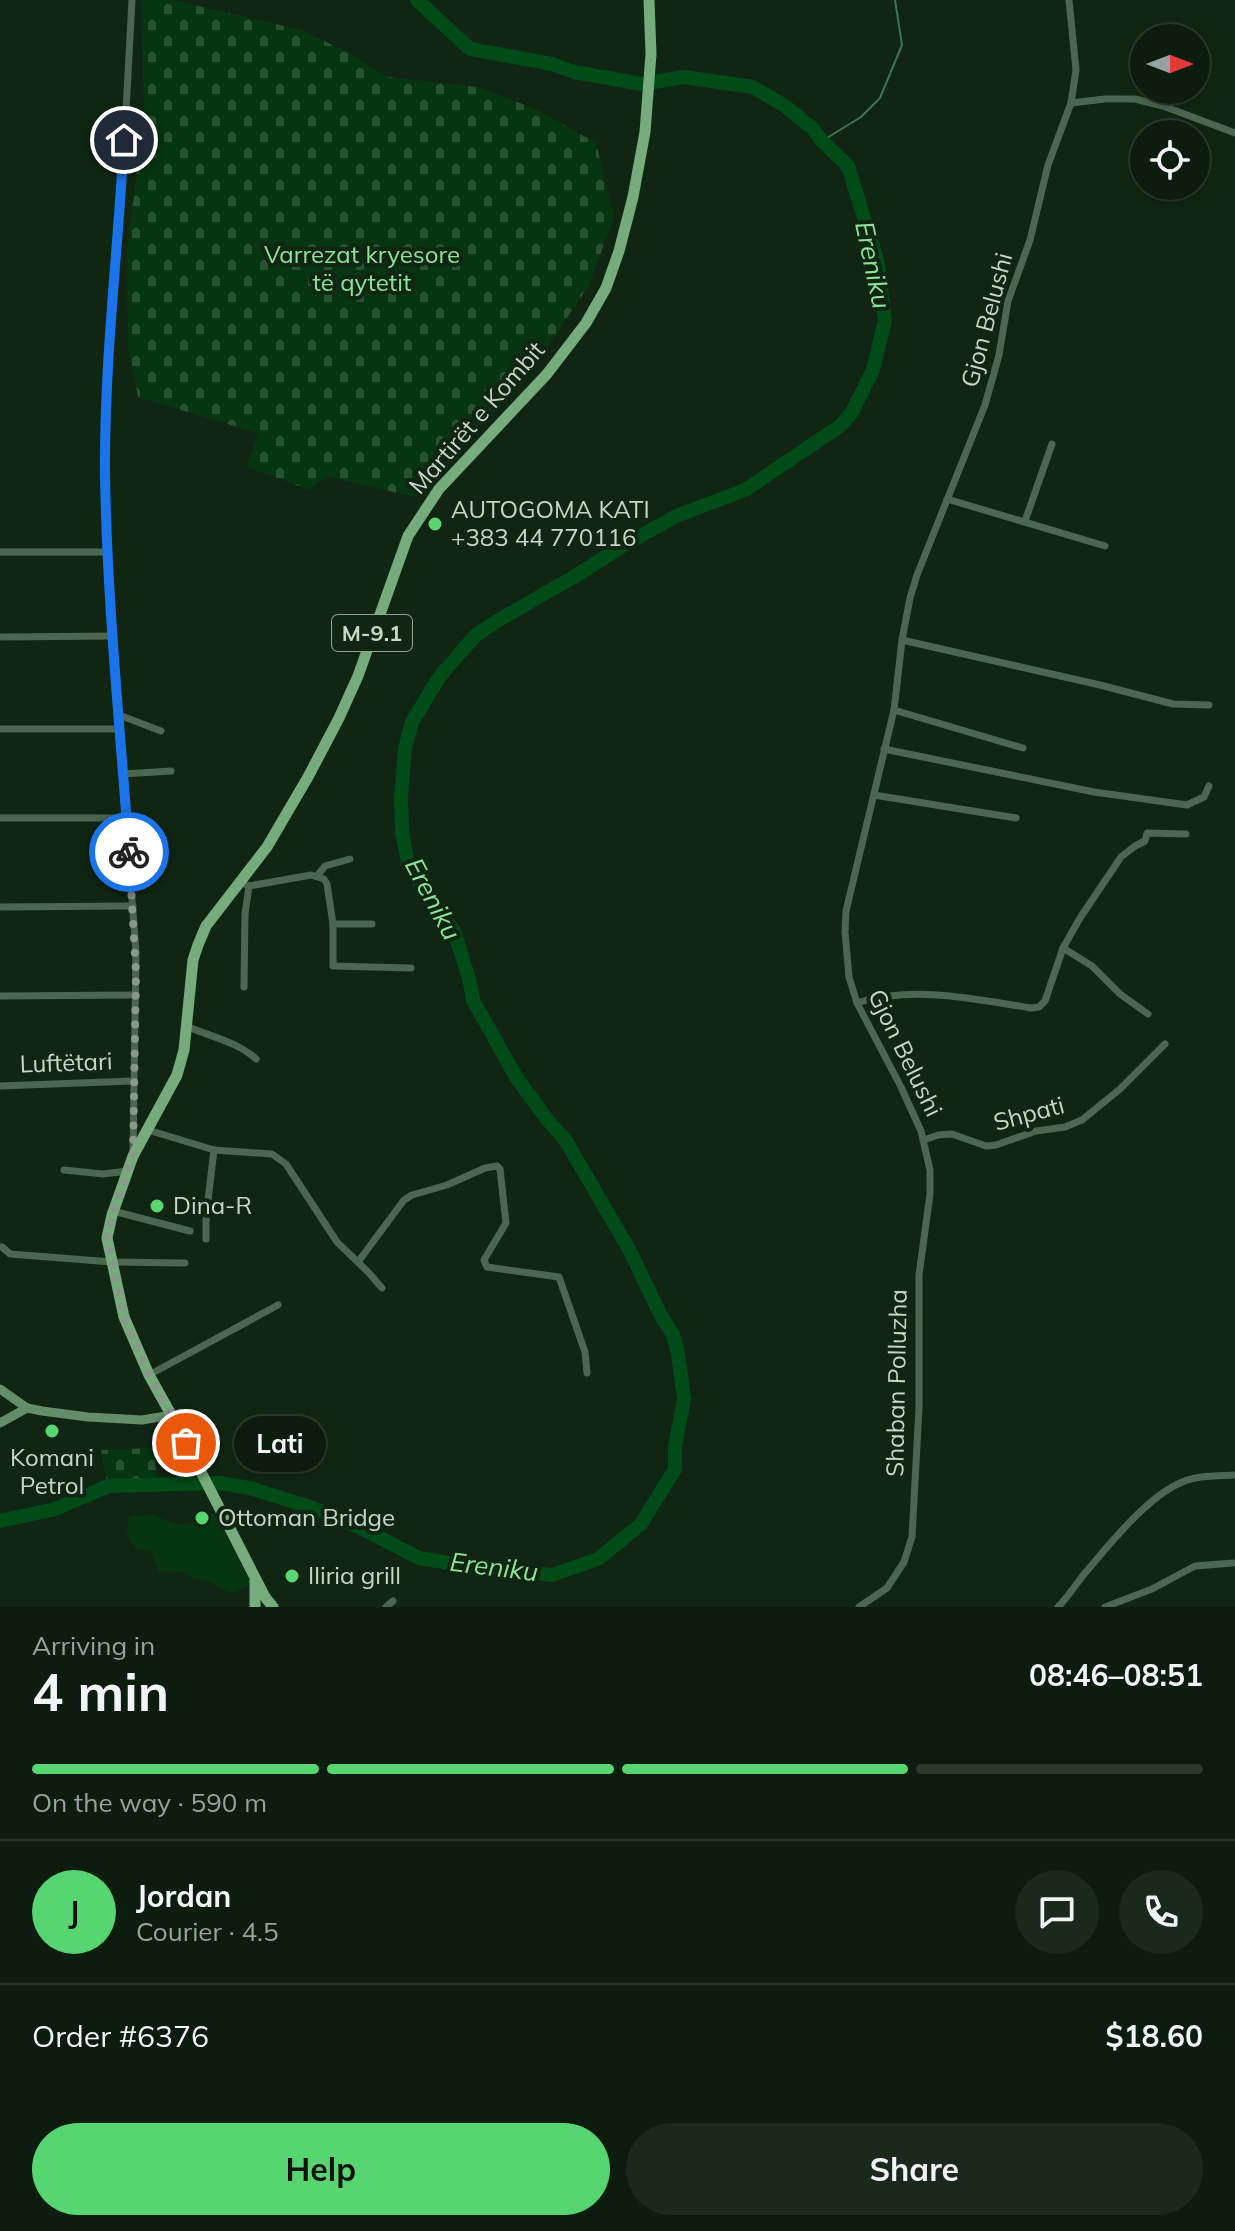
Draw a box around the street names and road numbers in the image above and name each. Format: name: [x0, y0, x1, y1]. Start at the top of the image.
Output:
street label: Gjon Belushi: [954, 249, 1018, 390]
street label: Martirët e Kombit: [402, 335, 551, 500]
road number: M-9.1: [332, 615, 412, 651]
street label: Gjon Belushi: [862, 984, 950, 1121]
street label: Luftëtari: [19, 1045, 113, 1079]
street label: Shpati: [990, 1089, 1067, 1137]
street label: Shaban Polluzha: [879, 1289, 913, 1477]

